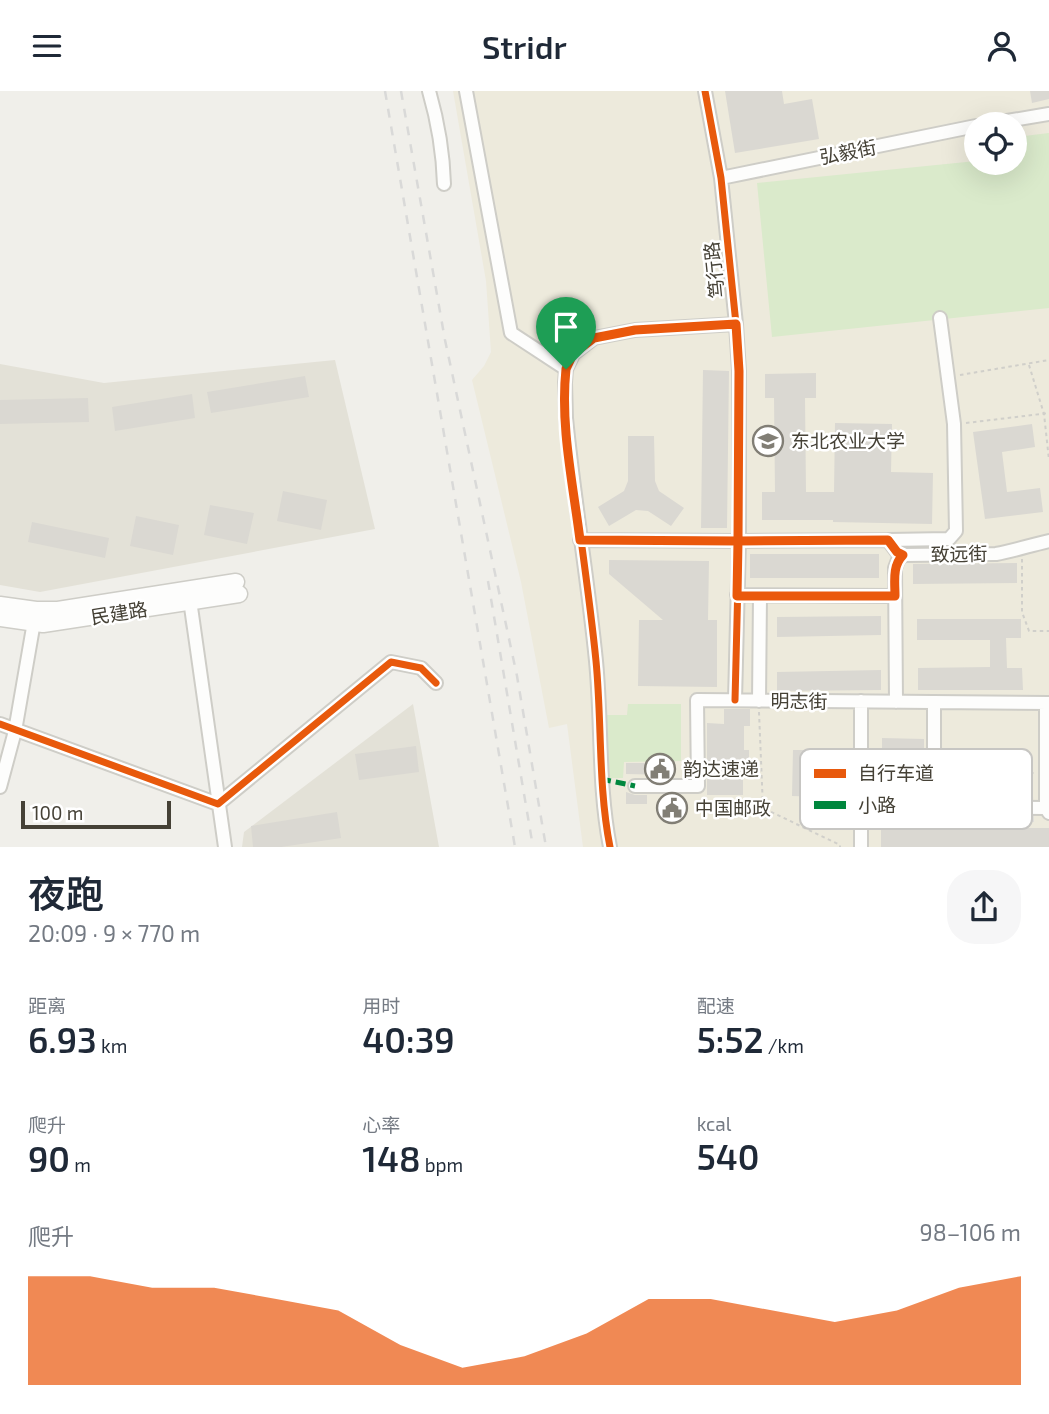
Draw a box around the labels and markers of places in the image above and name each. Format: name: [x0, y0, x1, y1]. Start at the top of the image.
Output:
pin: [536, 297, 596, 369]
school or university icon: 东北农业大学: [751, 424, 785, 458]
place label: 东北农业大学: [791, 429, 905, 452]
public building icon: 韵达速递: [643, 752, 677, 786]
place label: 韵达速递: [683, 757, 759, 780]
public building icon: 中国邮政: [655, 791, 689, 825]
place label: 中国邮政: [695, 796, 771, 819]

